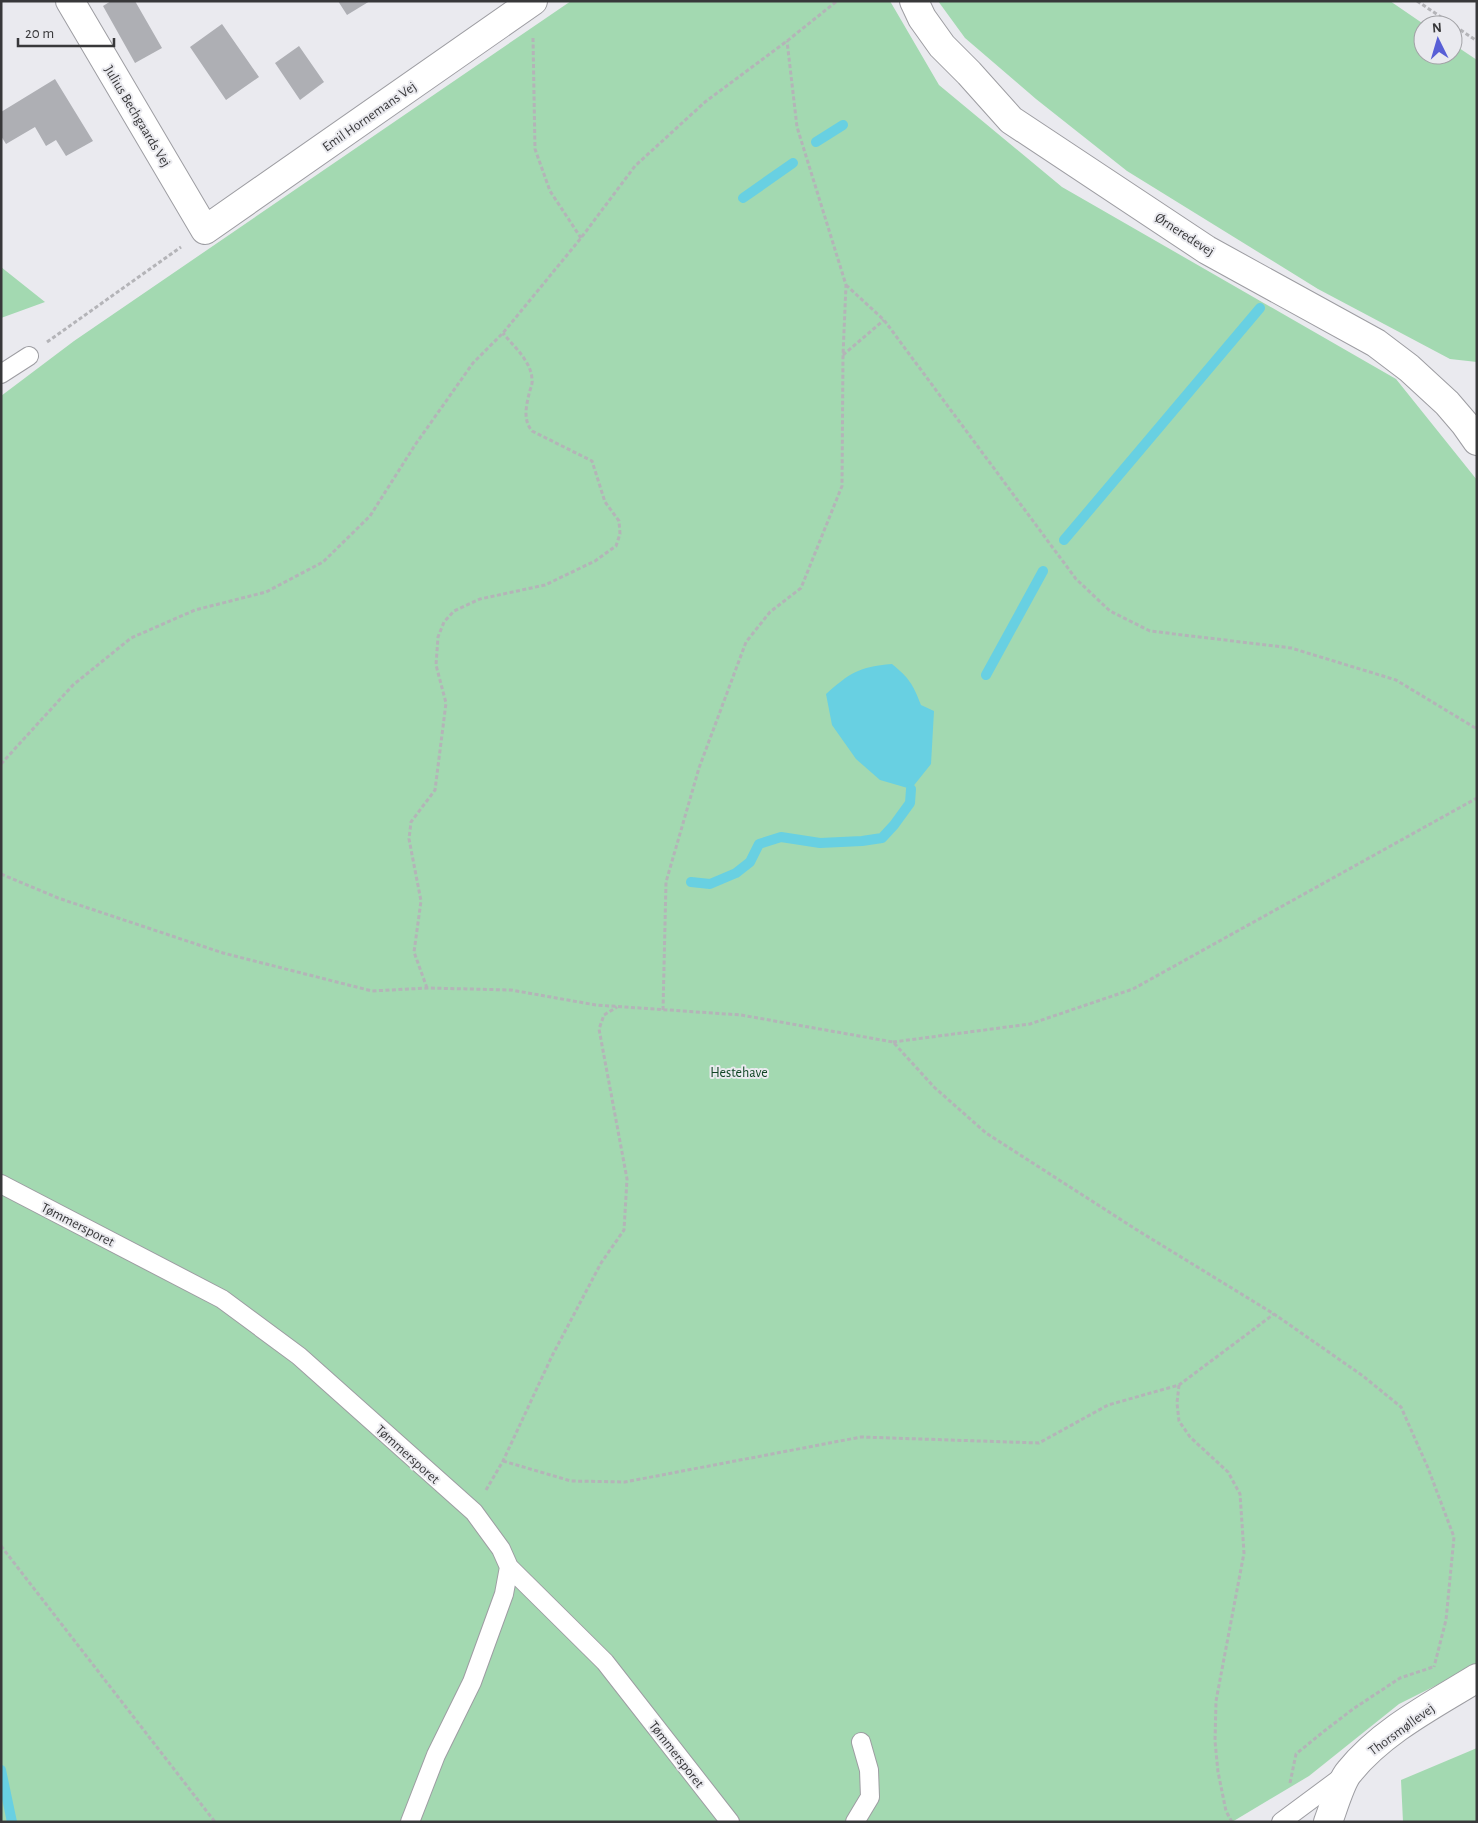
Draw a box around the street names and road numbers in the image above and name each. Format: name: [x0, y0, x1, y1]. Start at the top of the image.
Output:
street label: Julius Bechgaards Vej: [101, 63, 173, 170]
street label: Emil Hornemans Vej: [320, 79, 419, 154]
street label: Ørneredevej: [1152, 210, 1217, 259]
street label: Tømmersporet: [39, 1200, 117, 1250]
street label: Tømmersporet: [373, 1423, 442, 1487]
street label: Thorsmøllevej: [1366, 1701, 1437, 1758]
street label: Tømmersporet: [646, 1719, 707, 1791]

